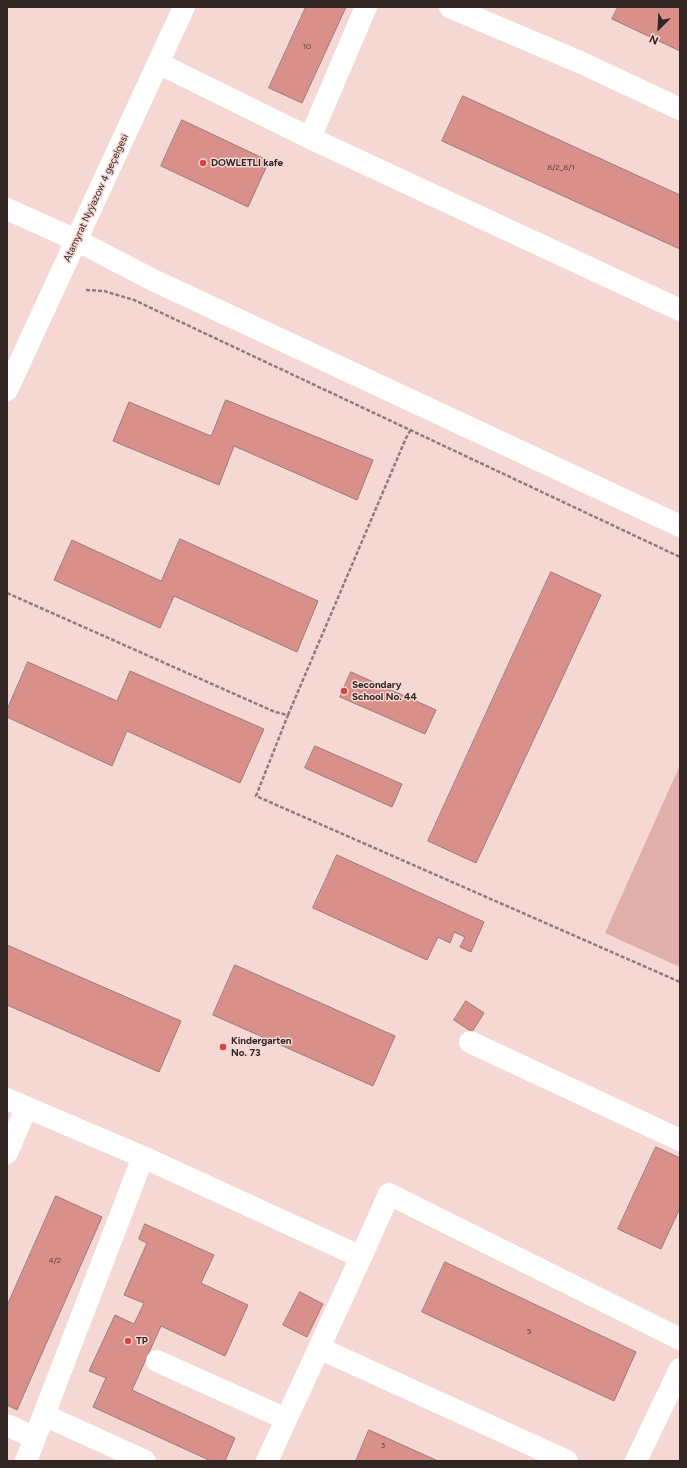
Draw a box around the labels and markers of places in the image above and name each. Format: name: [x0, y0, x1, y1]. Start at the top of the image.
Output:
place label: DOWLETLI kafe: [211, 157, 283, 169]
marker: DOWLETLI kafe: [198, 158, 208, 168]
place label: Secondary School No. 44: [352, 679, 417, 702]
marker: Secondary School No. 44: [339, 686, 349, 696]
place label: Kindergarten No. 73: [231, 1035, 292, 1058]
marker: Kindergarten No. 73: [218, 1042, 228, 1052]
place label: TP: [136, 1335, 148, 1347]
marker: TP: [123, 1336, 133, 1346]

